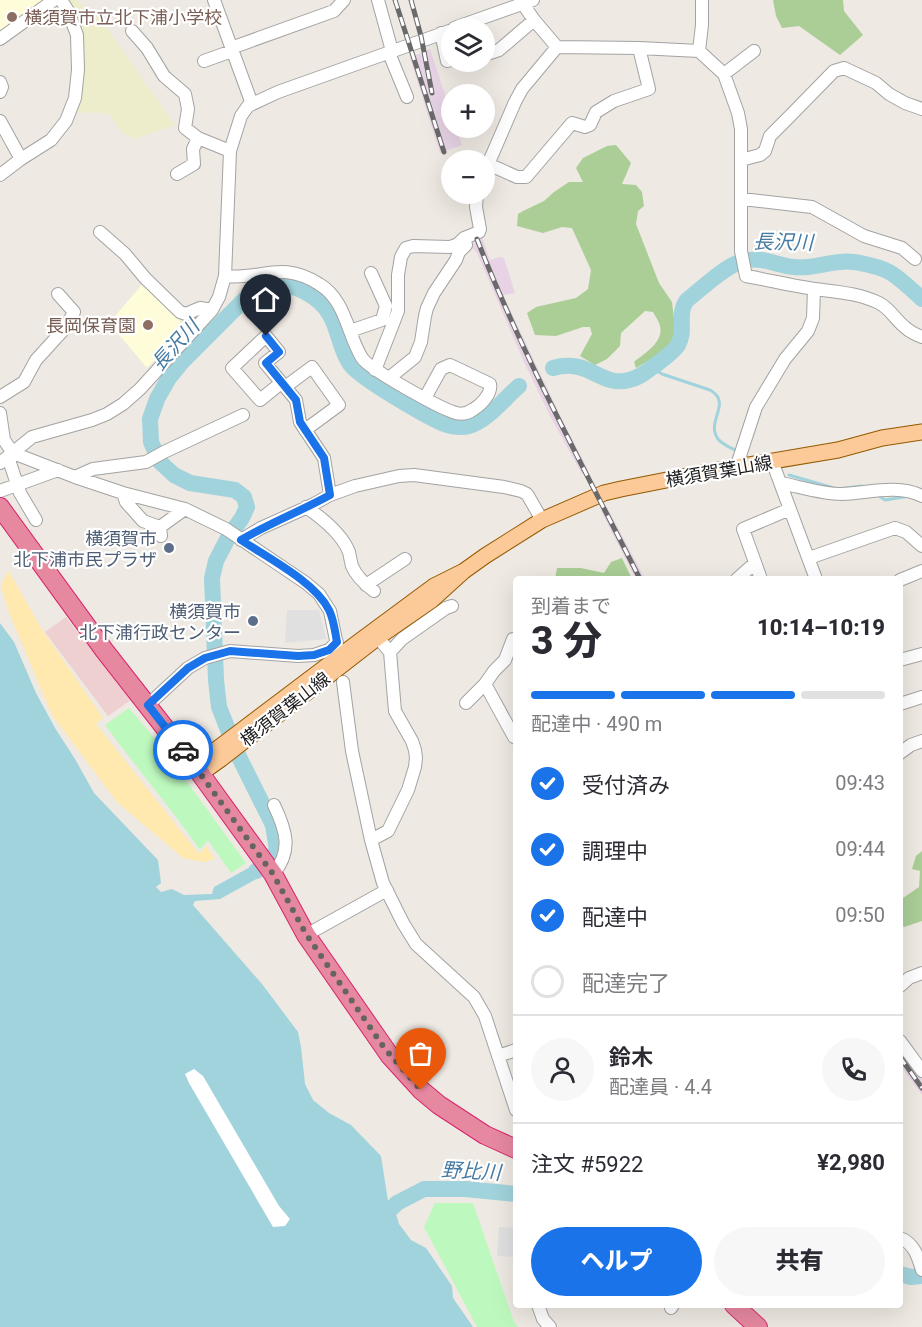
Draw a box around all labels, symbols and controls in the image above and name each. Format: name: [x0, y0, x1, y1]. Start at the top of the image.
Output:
place label: 横須賀市立北下浦小学校: [24, 7, 222, 28]
marker: 横須賀市立北下浦小学校: [5, 10, 19, 24]
map controls: [441, 18, 495, 204]
button: layers: [441, 18, 495, 72]
button: +: [441, 84, 495, 138]
button: −: [441, 150, 495, 204]
water label: 長沢川: [753, 229, 815, 255]
pin: [240, 274, 291, 336]
icon: home: [249, 283, 282, 316]
water label: 長沢川: [146, 313, 205, 375]
place label: 長岡保育園: [46, 315, 136, 336]
marker: 長岡保育園: [141, 318, 155, 332]
street label: 横須賀葉山線: [664, 451, 774, 491]
place label: 横須賀市 北下浦市民プラザ: [13, 528, 157, 570]
marker: 横須賀市 北下浦市民プラザ: [162, 541, 176, 555]
text: 到着まで: [531, 594, 611, 618]
place label: 横須賀市 北下浦行政センター: [79, 601, 241, 643]
marker: 横須賀市 北下浦行政センター: [246, 614, 260, 628]
text: 10:14–10:19: [757, 615, 885, 640]
text: 3 分: [531, 618, 602, 664]
street label: 横須賀葉山線: [236, 667, 334, 751]
text: 配達中 · 490 m: [531, 712, 662, 736]
courier: [153, 720, 213, 780]
icon: car: [167, 734, 200, 767]
icon: check: [531, 767, 564, 800]
text: 09:43: [835, 771, 885, 795]
text: 受付済み: [582, 773, 670, 798]
icon: check: [531, 833, 564, 866]
text: 09:44: [835, 837, 885, 861]
text: 調理中: [582, 839, 648, 864]
icon: check: [531, 899, 564, 932]
text: 09:50: [835, 903, 885, 927]
text: 配達中: [582, 905, 648, 930]
text: 配達完了: [582, 971, 670, 996]
pin: [395, 1028, 446, 1090]
icon: bag: [404, 1037, 437, 1070]
button: person: [531, 1038, 594, 1101]
button: phone: [822, 1038, 885, 1101]
text: 鈴木: [609, 1045, 653, 1070]
text: 配達員 · 4.4: [609, 1075, 712, 1099]
text: ¥2,980: [817, 1150, 885, 1175]
text: 注文 #5922: [531, 1152, 643, 1177]
water label: 野比川: [440, 1157, 504, 1185]
button: ヘルプ: [531, 1227, 702, 1296]
button: 共有: [714, 1227, 885, 1296]

